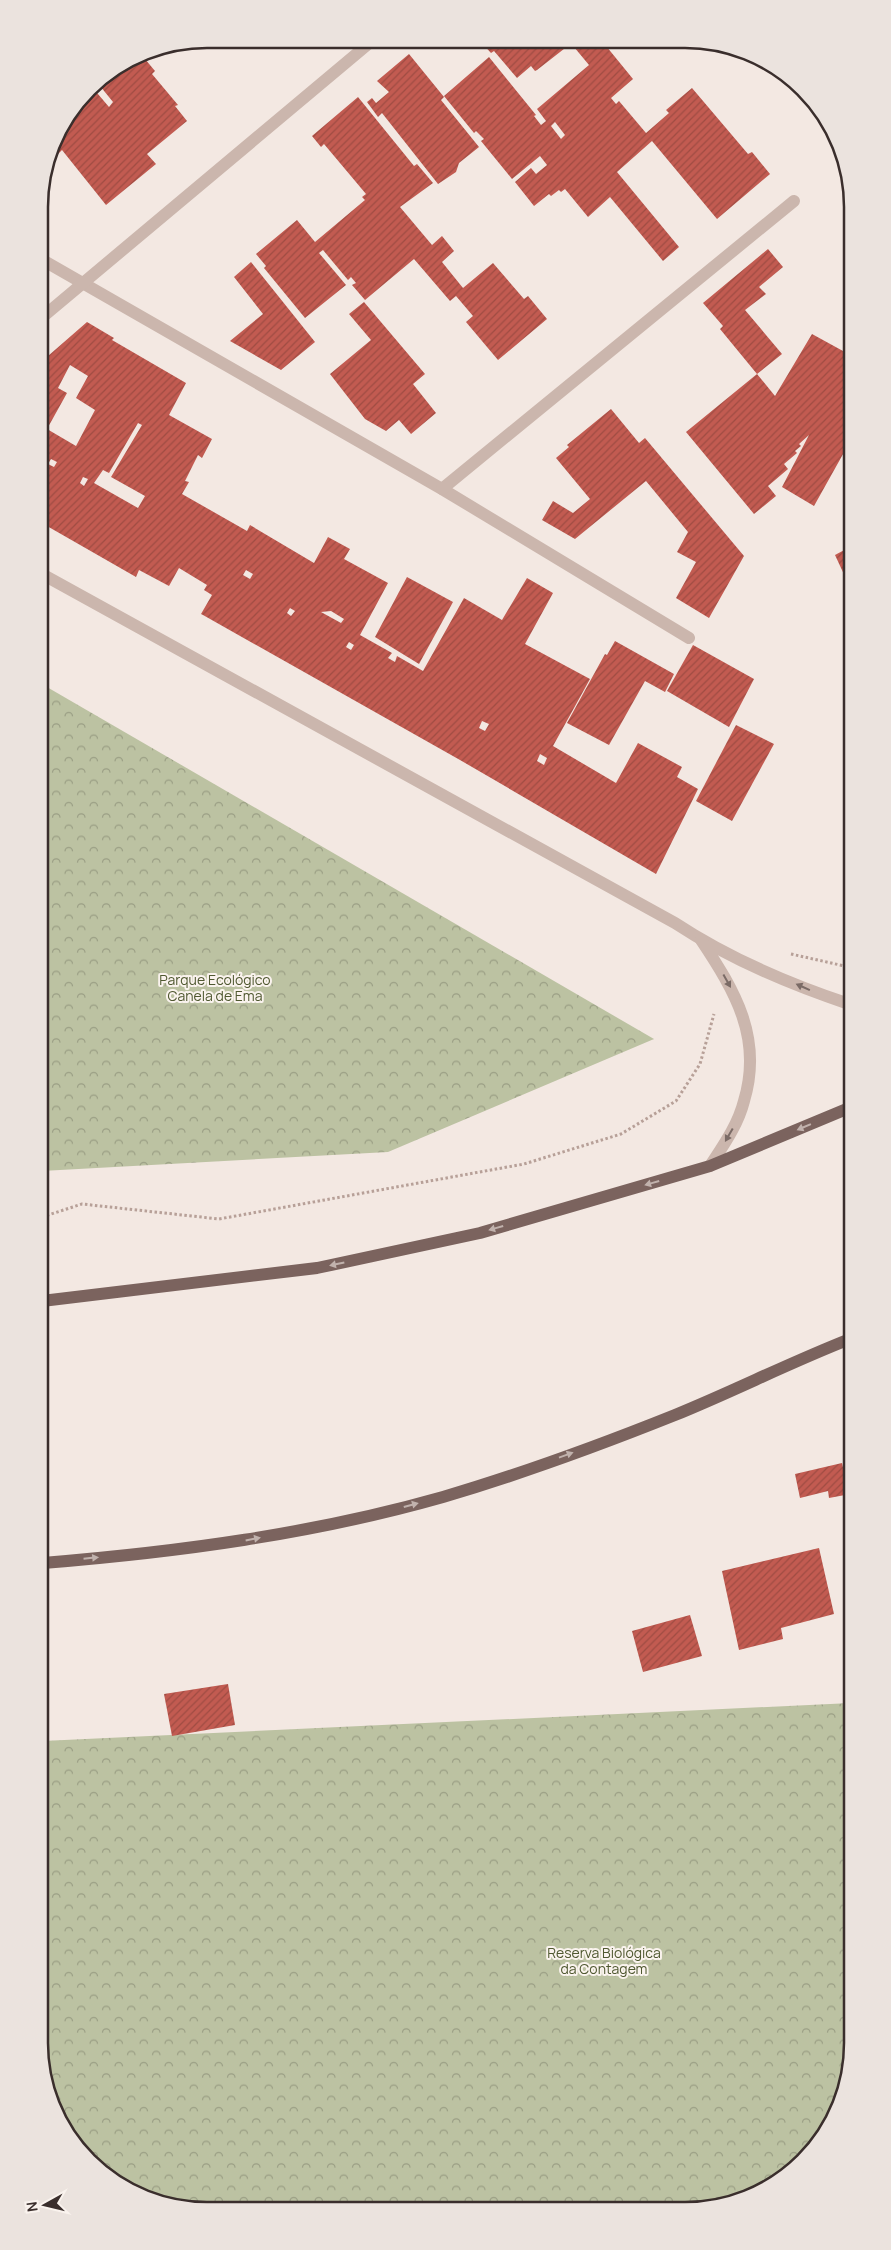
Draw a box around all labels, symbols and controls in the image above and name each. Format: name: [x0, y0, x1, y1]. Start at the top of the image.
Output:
park label: Parque Ecológico Canela de Ema: [159, 970, 271, 1005]
one-way arrow: [723, 973, 731, 988]
one-way arrow: [796, 983, 810, 991]
one-way arrow: [797, 1123, 811, 1131]
one-way arrow: [725, 1128, 733, 1142]
one-way arrow: [644, 1179, 660, 1187]
one-way arrow: [488, 1225, 503, 1233]
one-way arrow: [329, 1260, 345, 1268]
one-way arrow: [559, 1451, 574, 1459]
one-way arrow: [404, 1501, 419, 1509]
one-way arrow: [245, 1535, 261, 1543]
one-way arrow: [84, 1554, 100, 1562]
park label: Reserva Biológica da Contagem: [547, 1943, 661, 1978]
north arrow: [20, 2180, 70, 2230]
text: N: [22, 2201, 42, 2213]

